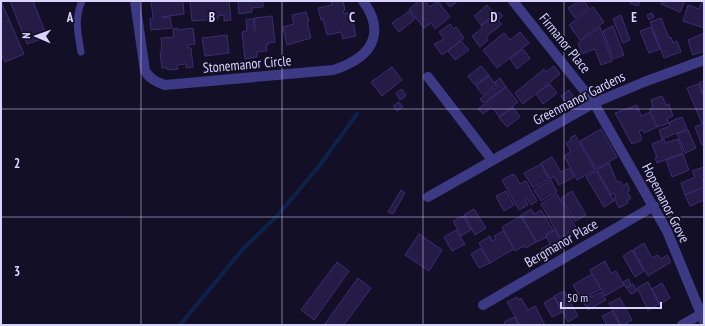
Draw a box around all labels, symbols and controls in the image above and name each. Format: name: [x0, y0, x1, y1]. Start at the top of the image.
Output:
text: A: [66, 9, 74, 26]
text: B: [209, 9, 215, 26]
text: C: [349, 9, 355, 26]
text: D: [491, 9, 498, 26]
street label: Firmanor Place: [535, 9, 595, 77]
text: E: [631, 9, 637, 26]
north arrow: [16, 16, 56, 56]
text: N: [19, 32, 33, 39]
street label: Stonemanor Circle: [202, 51, 292, 77]
street label: Greenmanor Gardens: [530, 67, 628, 129]
text: 2: [14, 155, 20, 172]
street label: Hopemanor Grove: [638, 160, 694, 246]
street label: Bergmanor Place: [521, 215, 601, 271]
text: 3: [14, 263, 20, 280]
scale bar: [561, 284, 661, 310]
text: 50 m: [567, 290, 588, 305]

